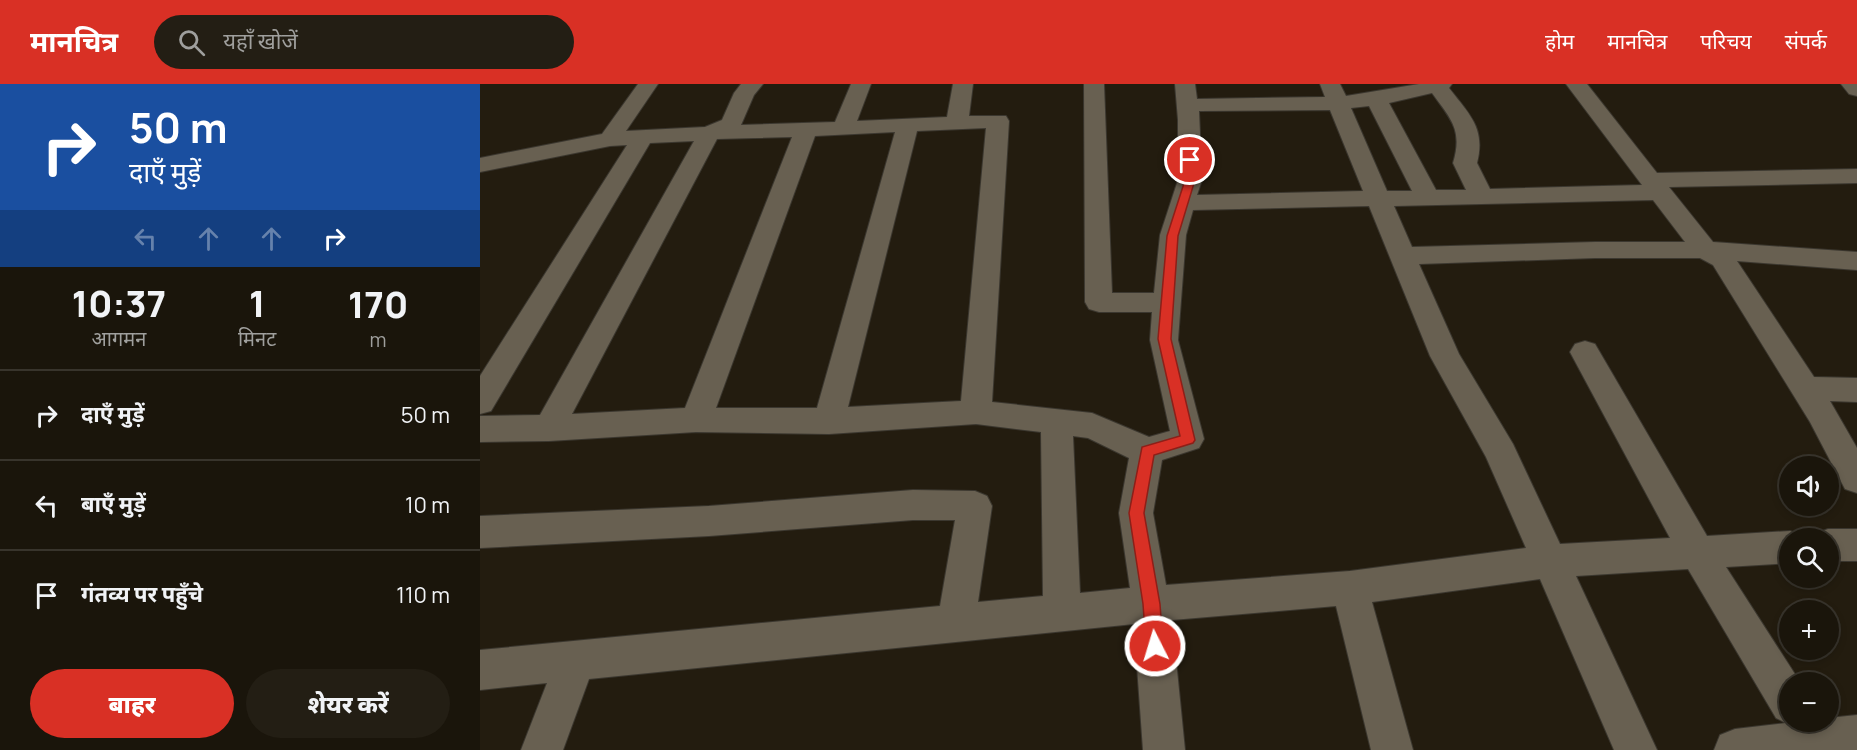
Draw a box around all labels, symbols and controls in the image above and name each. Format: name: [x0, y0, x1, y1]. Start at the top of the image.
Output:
search box: [154, 15, 574, 69]
text: मानचित्र: [30, 22, 118, 60]
icon: search: [175, 26, 208, 59]
text: यहाँ खोजें: [223, 26, 298, 56]
text: होम: [1545, 27, 1574, 55]
text: मानचित्र: [1607, 27, 1667, 55]
text: परिचय: [1700, 27, 1752, 55]
text: संपर्क: [1785, 27, 1827, 55]
text: 50 m: [129, 98, 227, 156]
icon: right: [30, 108, 108, 186]
pin: [1164, 134, 1215, 185]
icon: arrive: [1173, 143, 1206, 176]
text: दाएँ मुड़ें: [129, 153, 201, 190]
icon: left: [129, 222, 162, 255]
icon: ahead: [192, 222, 225, 255]
icon: ahead: [255, 222, 288, 255]
icon: right: [318, 222, 351, 255]
text: 10:37: [72, 279, 166, 328]
text: 1: [249, 279, 265, 328]
text: 170: [348, 280, 408, 329]
text: आगमन: [92, 325, 146, 352]
text: मिनट: [238, 325, 276, 352]
text: m: [370, 326, 387, 353]
icon: right: [30, 399, 63, 432]
text: दाएँ मुड़ें: [81, 399, 144, 429]
text: 50 m: [401, 400, 450, 430]
map controls: [1779, 456, 1839, 732]
button: sound: [1779, 456, 1839, 516]
icon: left: [30, 489, 63, 522]
text: बाएँ मुड़ें: [81, 489, 146, 519]
text: 10 m: [405, 490, 450, 520]
button: search: [1779, 528, 1839, 588]
icon: arrive: [30, 579, 63, 612]
text: गंतव्य पर पहुँचे: [81, 579, 203, 609]
text: 110 m: [396, 580, 450, 610]
button: +: [1779, 600, 1839, 660]
position arrow: [1123, 614, 1187, 678]
button: बाहर: [30, 669, 234, 738]
button: शेयर करें: [246, 669, 450, 738]
button: −: [1779, 672, 1839, 732]

